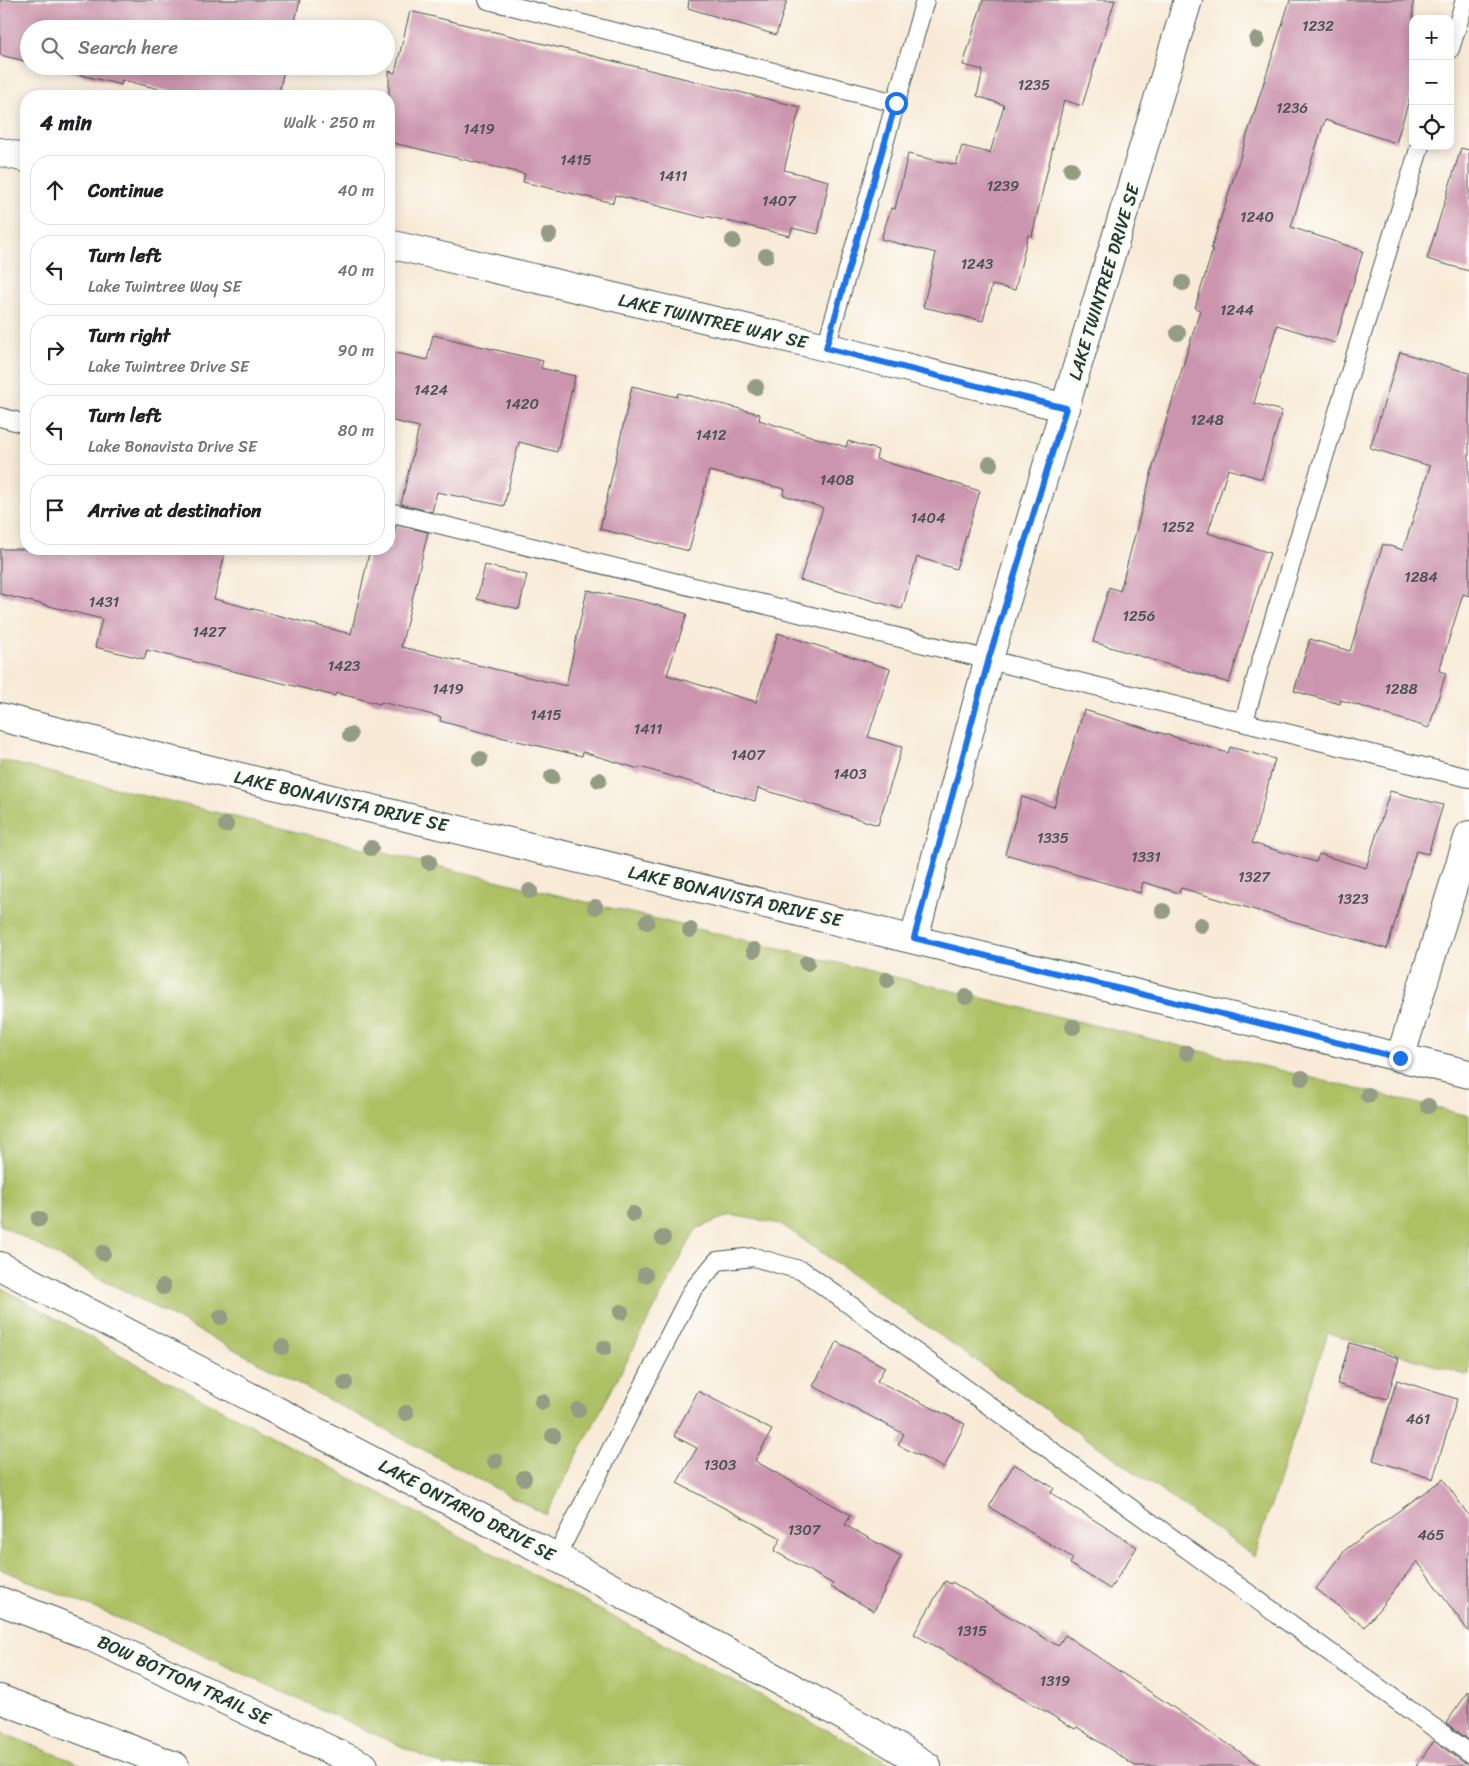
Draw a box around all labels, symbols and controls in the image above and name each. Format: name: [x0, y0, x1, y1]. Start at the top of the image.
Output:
house number: 1232: [1302, 13, 1334, 39]
map controls: [1409, 15, 1454, 150]
button: +: [1409, 15, 1454, 60]
search box: [20, 20, 395, 75]
text: Search here: [78, 31, 178, 64]
icon: search: [38, 34, 66, 62]
button: −: [1409, 60, 1454, 105]
house number: 1235: [1018, 72, 1050, 98]
route start: [885, 92, 908, 115]
house number: 1236: [1276, 95, 1308, 121]
text: 4 min: [40, 104, 92, 142]
button: locate: [1409, 105, 1454, 150]
text: Walk · 250 m: [283, 108, 375, 137]
house number: 1419: [463, 116, 495, 142]
house number: 1415: [560, 147, 592, 173]
house number: 1411: [659, 163, 687, 189]
house number: 1239: [987, 173, 1019, 199]
text: Continue: [88, 174, 164, 207]
icon: ahead: [41, 176, 69, 204]
text: 40 m: [337, 176, 374, 205]
street label: LAKE TWINTREE DRIVE SE: [1059, 179, 1149, 384]
house number: 1407: [762, 188, 797, 214]
house number: 1240: [1240, 204, 1274, 230]
text: Turn left: [88, 239, 161, 272]
house number: 1243: [961, 251, 993, 277]
icon: left: [41, 256, 69, 284]
text: 40 m: [337, 256, 374, 285]
text: Lake Twintree Way SE: [88, 272, 241, 301]
street label: LAKE TWINTREE WAY SE: [615, 284, 812, 359]
house number: 1244: [1220, 297, 1254, 323]
text: Turn right: [88, 319, 170, 352]
icon: right: [41, 336, 69, 364]
text: 90 m: [338, 336, 374, 365]
text: Lake Twintree Drive SE: [88, 352, 249, 381]
house number: 1424: [414, 377, 448, 403]
house number: 1420: [505, 391, 539, 417]
text: Turn left: [88, 399, 161, 432]
house number: 1248: [1190, 407, 1224, 433]
icon: left: [41, 416, 69, 444]
text: 80 m: [338, 416, 374, 445]
house number: 1412: [696, 422, 727, 448]
text: Lake Bonavista Drive SE: [88, 432, 257, 461]
house number: 1408: [820, 467, 854, 493]
text: Arrive at destination: [88, 494, 261, 527]
icon: arrive: [41, 496, 69, 524]
house number: 1404: [911, 505, 945, 531]
house number: 1252: [1162, 514, 1195, 540]
house number: 1284: [1404, 564, 1438, 590]
house number: 1431: [89, 589, 119, 615]
house number: 1256: [1123, 603, 1155, 629]
house number: 1427: [192, 619, 227, 645]
house number: 1423: [328, 653, 360, 679]
house number: 1419: [432, 676, 464, 702]
house number: 1288: [1384, 676, 1418, 702]
house number: 1415: [530, 702, 562, 728]
house number: 1411: [634, 716, 662, 742]
house number: 1407: [731, 742, 766, 768]
street label: LAKE BONAVISTA DRIVE SE: [231, 761, 452, 841]
house number: 1403: [833, 761, 867, 787]
house number: 1335: [1037, 825, 1069, 851]
house number: 1331: [1131, 844, 1161, 870]
street label: LAKE BONAVISTA DRIVE SE: [625, 856, 846, 936]
house number: 1327: [1238, 864, 1271, 890]
house number: 1323: [1337, 886, 1369, 912]
route end: [1389, 1047, 1412, 1070]
house number: 461: [1406, 1406, 1430, 1432]
street label: LAKE ONTARIO DRIVE SE: [373, 1450, 562, 1571]
house number: 1303: [704, 1452, 736, 1478]
house number: 1307: [788, 1517, 822, 1543]
house number: 465: [1417, 1522, 1445, 1548]
house number: 1315: [957, 1618, 987, 1644]
street label: BOW BOTTOM TRAIL SE: [92, 1626, 277, 1735]
house number: 1319: [1040, 1668, 1070, 1694]

